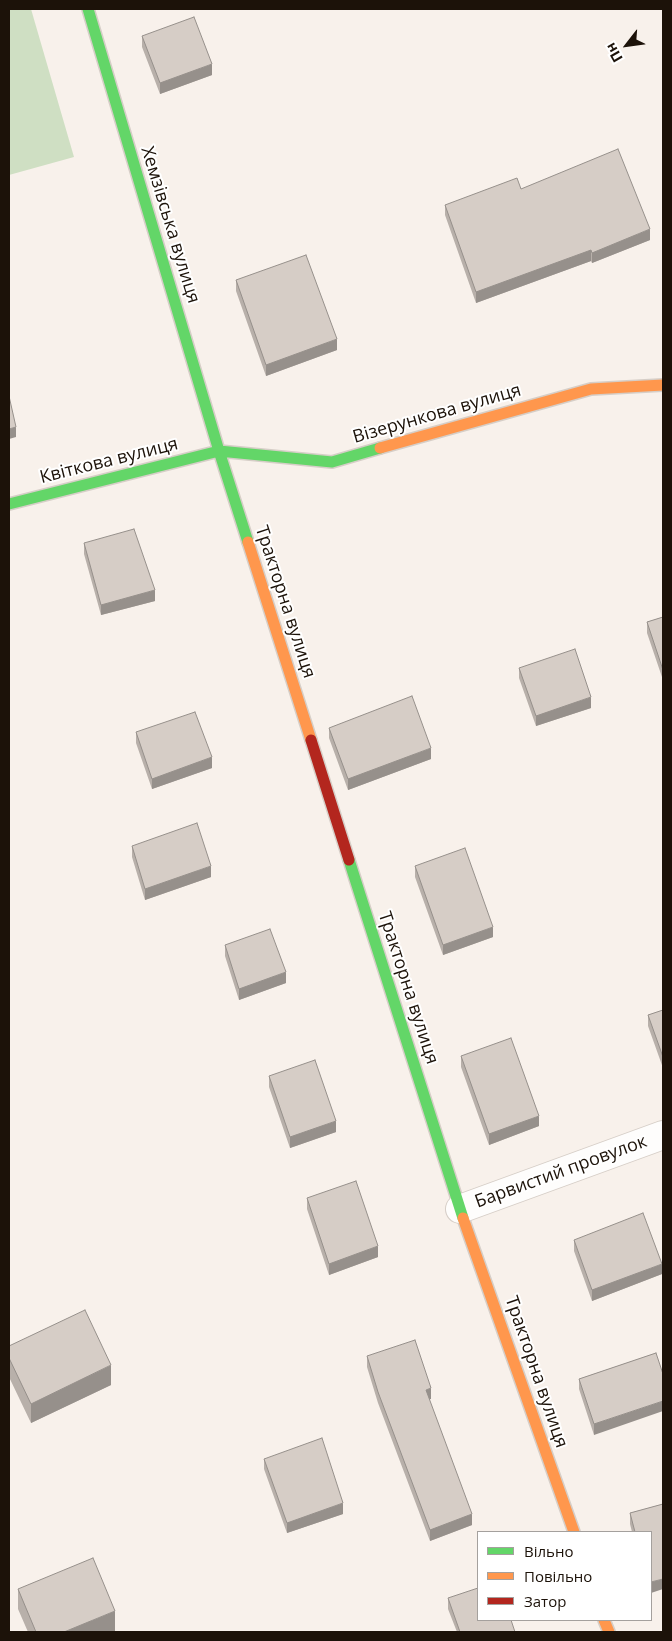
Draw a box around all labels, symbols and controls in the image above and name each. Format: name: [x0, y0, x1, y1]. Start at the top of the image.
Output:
north arrow: [602, 20, 652, 70]
text: Пн: [600, 39, 627, 66]
street label: Хемзівська вулиця: [136, 144, 204, 306]
street label: Візерункова вулиця: [350, 380, 524, 448]
street label: Квіткова вулиця: [38, 433, 180, 489]
street label: Тракторна вулиця: [250, 523, 320, 681]
street label: Тракторна вулиця: [373, 909, 443, 1067]
street label: Барвистий провулок: [472, 1131, 650, 1213]
street label: Тракторна вулиця: [500, 1293, 572, 1451]
legend: [477, 1531, 652, 1621]
text: Вільно: [524, 1541, 573, 1561]
text: Повільно: [524, 1566, 592, 1586]
text: Затор: [524, 1591, 566, 1611]

